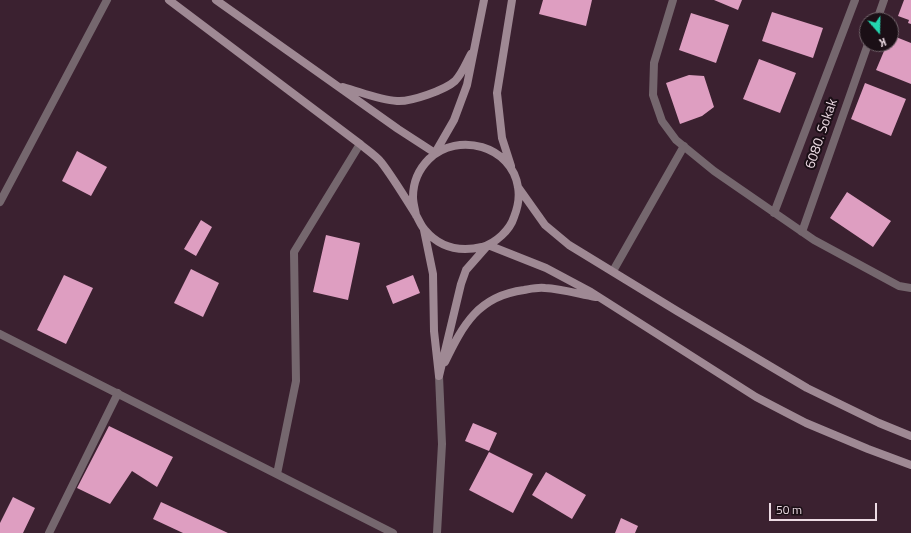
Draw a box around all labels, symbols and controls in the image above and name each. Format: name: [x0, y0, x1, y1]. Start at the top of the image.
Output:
north arrow: [859, 12, 899, 52]
text: K: [877, 34, 889, 51]
street label: 6080. Sokak: [802, 97, 842, 171]
scale bar: [771, 495, 879, 521]
text: 50 m: [776, 500, 802, 519]

